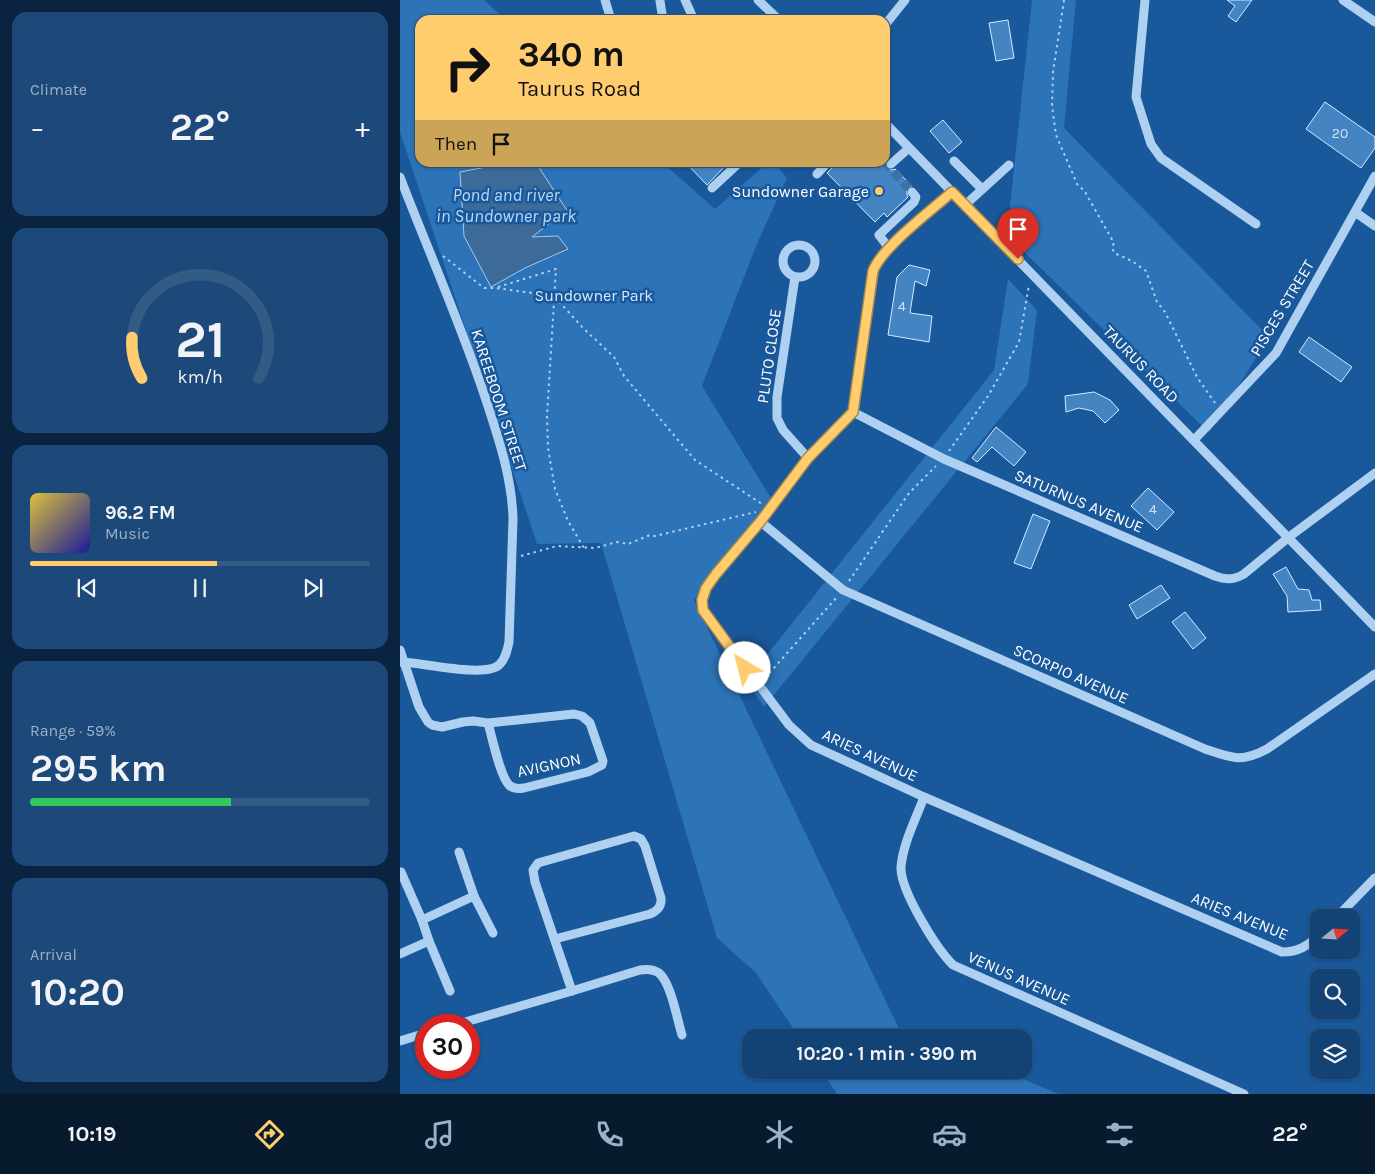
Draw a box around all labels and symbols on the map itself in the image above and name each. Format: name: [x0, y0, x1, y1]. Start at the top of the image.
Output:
house number: 20: [1332, 125, 1348, 142]
place label: Sundowner Garage: [732, 182, 869, 201]
water label: Pond and river in Sundowner park: [436, 184, 577, 227]
marker: Sundowner Garage: [873, 185, 885, 197]
pin: [997, 208, 1039, 259]
street label: PISCES STREET: [1246, 256, 1318, 360]
park label: Sundowner Park: [535, 286, 653, 305]
house number: 4: [898, 298, 906, 315]
street label: PLUTO CLOSE: [753, 308, 785, 404]
street label: TAURUS ROAD: [1099, 321, 1183, 407]
street label: KAREEBOOM STREET: [467, 327, 531, 473]
street label: SATURNUS AVENUE: [1012, 465, 1146, 537]
house number: 4: [1149, 501, 1157, 518]
street label: SCORPIO AVENUE: [1010, 640, 1132, 708]
position arrow: [718, 641, 770, 693]
street label: ARIES AVENUE: [819, 725, 921, 785]
street label: AVIGNON: [515, 749, 583, 781]
street label: ARIES AVENUE: [1189, 888, 1291, 944]
north arrow: [1310, 909, 1360, 959]
street label: VENUS AVENUE: [965, 947, 1073, 1009]
speed limit sign: 30: [415, 1014, 480, 1079]

